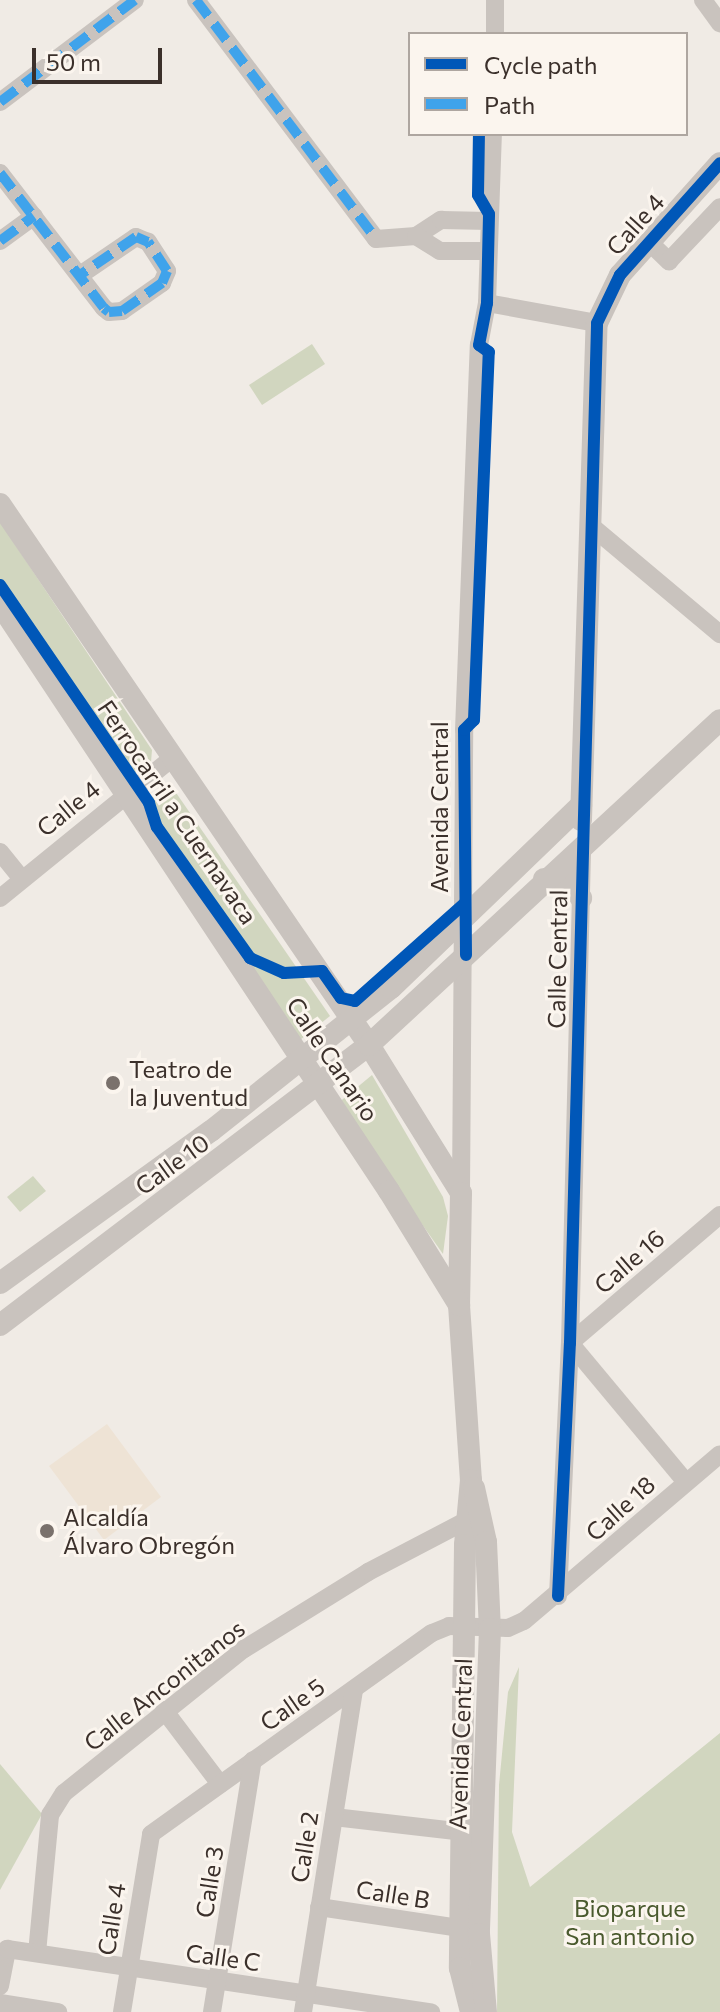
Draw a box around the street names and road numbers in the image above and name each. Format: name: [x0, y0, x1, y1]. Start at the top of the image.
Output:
street label: Calle 4: [600, 187, 670, 261]
street label: Ferrocarril a Cuernavaca: [92, 695, 264, 929]
street label: Avenida Central: [425, 721, 453, 893]
street label: Calle 4: [31, 774, 105, 842]
street label: Calle Central: [541, 889, 573, 1029]
street label: Calle Canario: [281, 991, 385, 1127]
street label: Calle 10: [129, 1128, 215, 1200]
street label: Calle 16: [588, 1223, 670, 1299]
street label: Calle 18: [579, 1469, 661, 1547]
street label: Calle Anconitanos: [78, 1613, 250, 1757]
street label: Avenida Central: [443, 1658, 477, 1830]
street label: Calle 5: [254, 1671, 330, 1737]
street label: Calle 2: [284, 1809, 324, 1885]
street label: Calle 3: [189, 1844, 229, 1920]
street label: Calle B: [354, 1874, 432, 1914]
street label: Calle 4: [91, 1881, 131, 1957]
street label: Calle C: [184, 1938, 262, 1976]

